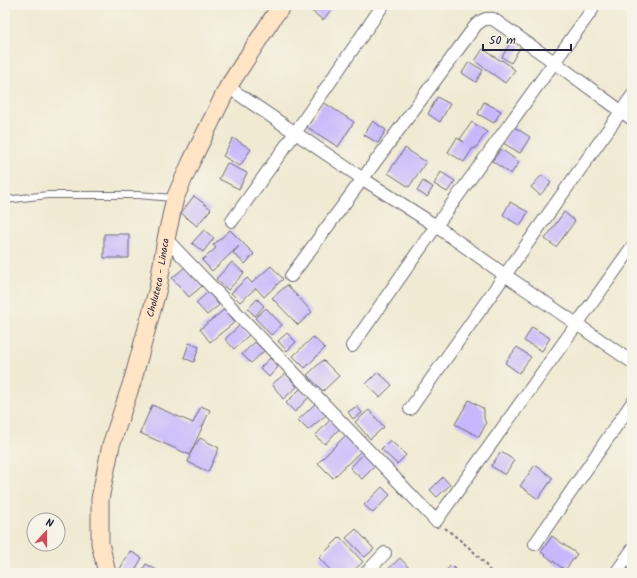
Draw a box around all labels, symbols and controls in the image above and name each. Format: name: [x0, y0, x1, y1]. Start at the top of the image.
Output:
scale bar: [483, 26, 571, 52]
text: 50 m: [489, 31, 516, 50]
street label: Choluteca - Linaca: [142, 237, 174, 319]
north arrow: [26, 512, 66, 552]
text: N: [43, 514, 56, 533]

